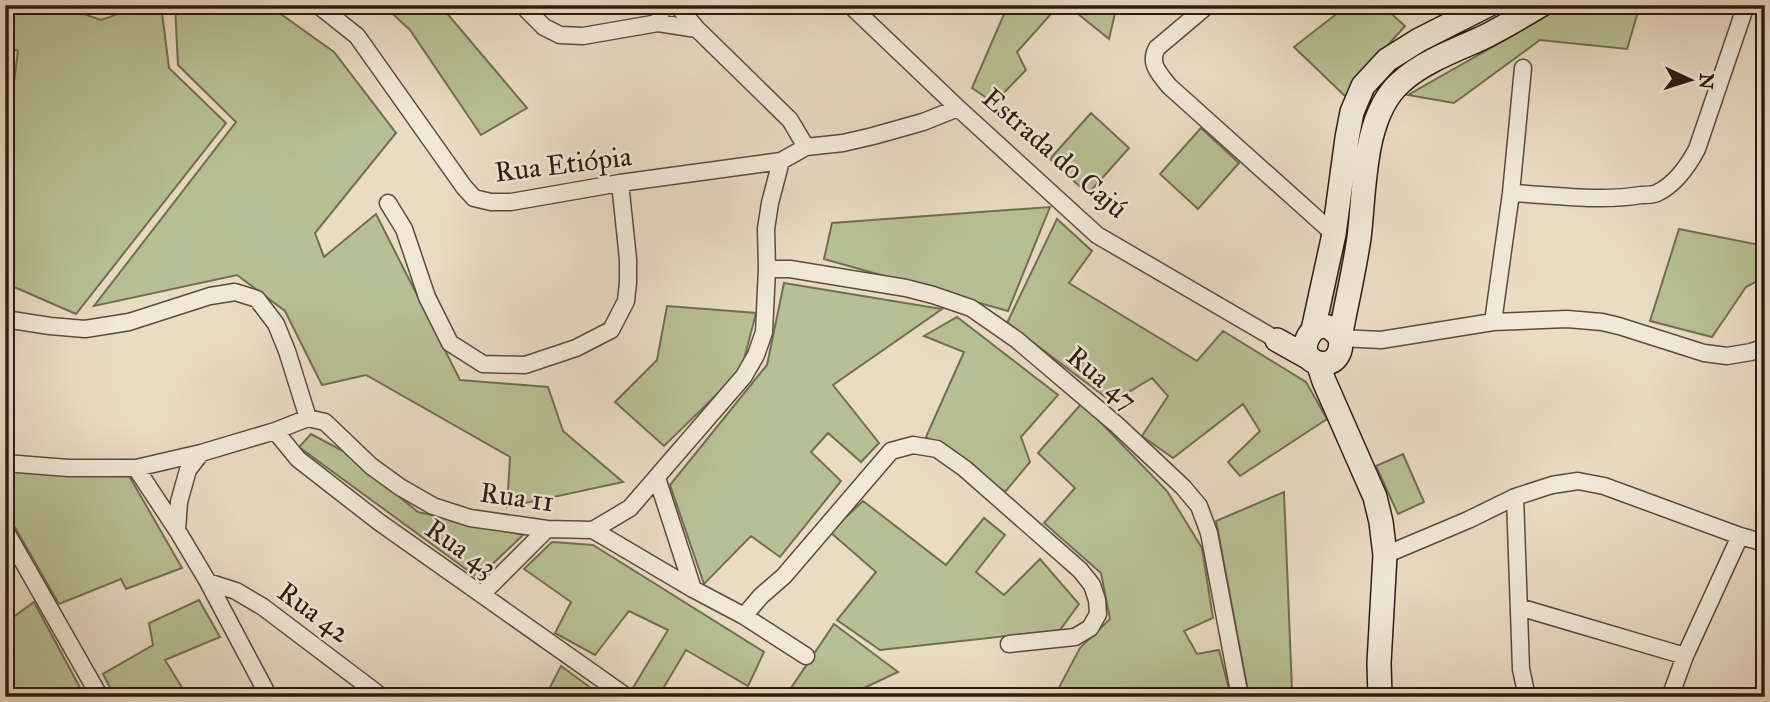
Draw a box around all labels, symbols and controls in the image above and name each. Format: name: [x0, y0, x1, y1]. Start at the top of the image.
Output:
north arrow: [1654, 46, 1724, 116]
text: N: [1694, 72, 1718, 90]
street label: Estrada do Cajú: [975, 80, 1135, 226]
street label: Rua Etiópia: [493, 138, 634, 190]
street label: Rua 47: [1060, 338, 1144, 418]
street label: Rua 11: [478, 474, 556, 520]
street label: Rua 43: [419, 511, 503, 585]
street label: Rua 42: [271, 574, 357, 650]

